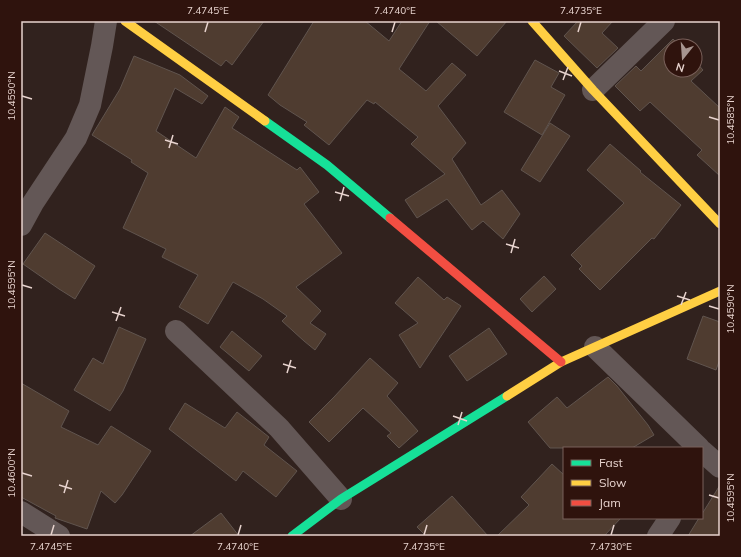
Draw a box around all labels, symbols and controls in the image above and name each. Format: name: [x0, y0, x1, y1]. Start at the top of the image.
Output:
text: 7.4745°E: [187, 4, 229, 17]
text: 7.4740°E: [374, 4, 416, 17]
text: 7.4735°E: [560, 4, 602, 17]
north arrow: [663, 38, 703, 78]
text: N: [674, 60, 686, 75]
text: 10.4590°N: [5, 71, 18, 121]
text: 10.4585°N: [724, 95, 737, 145]
text: 10.4595°N: [5, 260, 18, 310]
text: 10.4590°N: [724, 284, 737, 334]
legend: [563, 447, 703, 519]
text: 10.4600°N: [5, 448, 18, 498]
text: Fast: [599, 455, 623, 470]
text: 10.4595°N: [724, 473, 737, 523]
text: Slow: [599, 475, 627, 490]
text: Jam: [599, 495, 621, 510]
text: 7.4745°E: [30, 540, 72, 553]
text: 7.4740°E: [217, 540, 259, 553]
text: 7.4735°E: [403, 540, 445, 553]
text: 7.4730°E: [590, 540, 632, 553]

